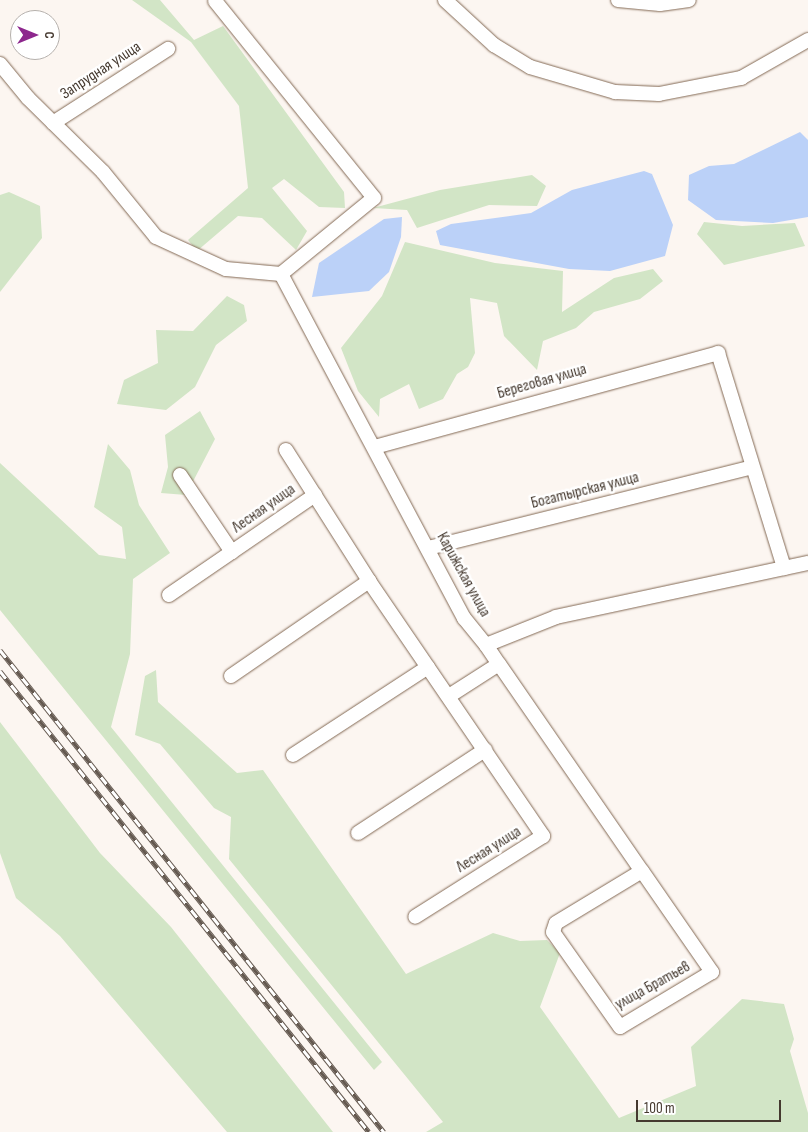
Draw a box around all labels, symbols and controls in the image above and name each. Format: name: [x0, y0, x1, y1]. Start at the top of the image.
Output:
north arrow: [10, 10, 60, 60]
text: С: [41, 31, 58, 39]
street label: Запрудная улица: [57, 38, 145, 104]
street label: Береговая улица: [495, 360, 589, 404]
street label: Богатырская улица: [529, 468, 641, 514]
street label: Лесная улица: [229, 480, 299, 538]
street label: Карижская улица: [432, 529, 494, 621]
street label: Лесная улица: [453, 823, 525, 877]
street label: улица Братьев: [612, 957, 694, 1015]
scale bar: [638, 1090, 783, 1122]
text: 100 m: [644, 1099, 675, 1118]

